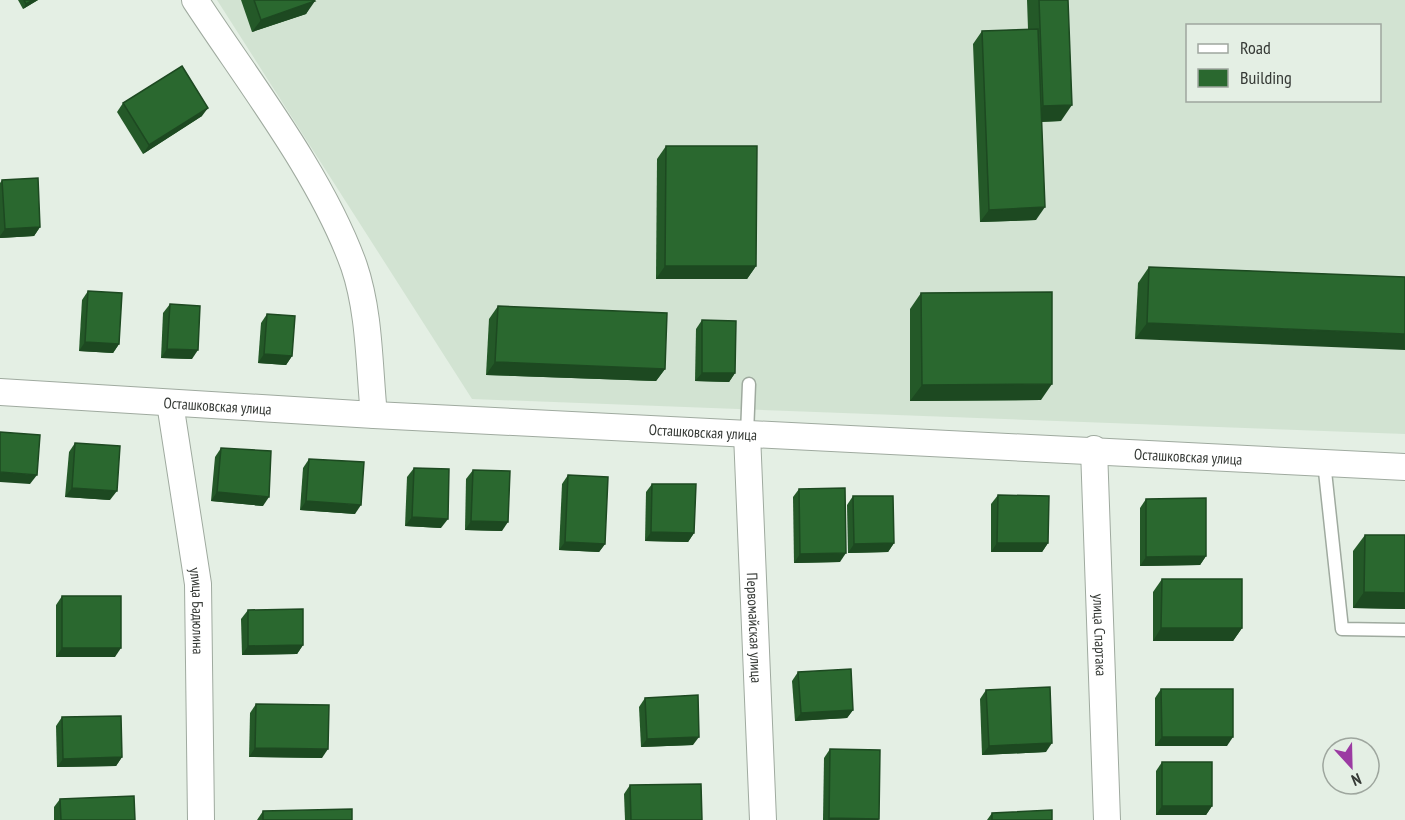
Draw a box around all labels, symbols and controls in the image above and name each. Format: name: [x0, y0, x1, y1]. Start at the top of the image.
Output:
legend: [1186, 24, 1381, 102]
text: Road: [1240, 36, 1271, 59]
text: Building: [1240, 66, 1292, 89]
street label: Осташковская улица: [163, 393, 272, 418]
street label: Осташковская улица: [648, 419, 757, 444]
street label: Осташковская улица: [1134, 444, 1243, 468]
street label: улица Бадюлина: [186, 566, 208, 655]
street label: Первомайская улица: [743, 572, 767, 683]
street label: улица Спартака: [1090, 593, 1111, 676]
north arrow: [1321, 736, 1381, 796]
text: N: [1349, 769, 1364, 791]

